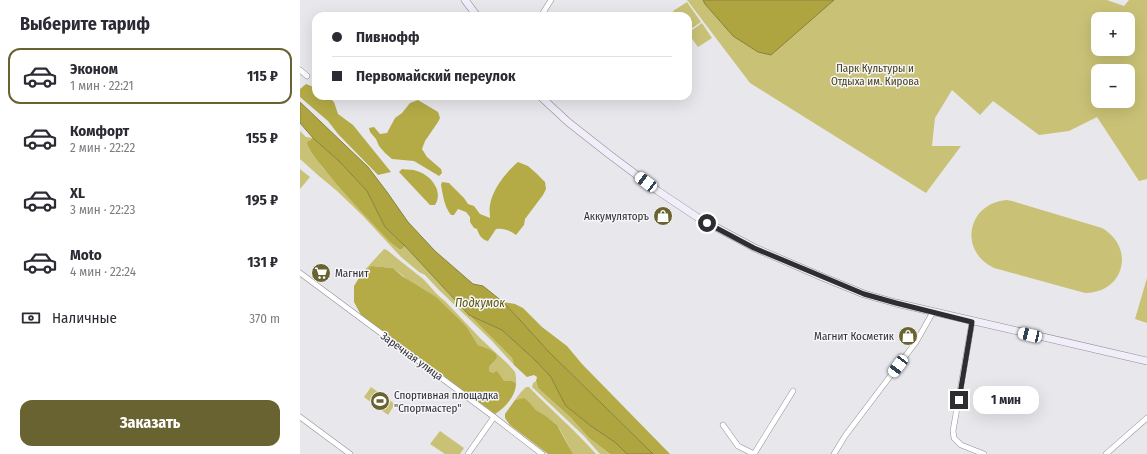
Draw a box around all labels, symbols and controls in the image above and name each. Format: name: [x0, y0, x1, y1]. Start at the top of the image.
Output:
map controls: [1091, 12, 1135, 108]
button: +: [1091, 12, 1135, 56]
text: Выберите тариф: [20, 13, 150, 35]
text: Пивнофф: [356, 28, 419, 46]
icon: car: [22, 58, 58, 94]
text: Эконом: [70, 60, 118, 78]
park label: Парк Культуры и Отдыха им. Кирова: [831, 62, 919, 88]
button: −: [1091, 64, 1135, 108]
text: 115 ₽: [247, 67, 278, 85]
text: Первомайский переулок: [356, 67, 515, 85]
text: 1 мин · 22:21: [70, 78, 134, 93]
icon: car: [22, 120, 58, 156]
text: Комфорт: [70, 122, 129, 140]
text: 155 ₽: [246, 129, 278, 147]
text: 2 мин · 22:22: [70, 140, 135, 155]
car: [633, 170, 659, 194]
icon: car: [22, 182, 58, 218]
text: XL: [70, 184, 85, 202]
text: 195 ₽: [245, 191, 278, 209]
text: 3 мин · 22:23: [70, 202, 135, 217]
shop icon: Аккумуляторъ: [652, 205, 674, 227]
place label: Аккумуляторъ: [584, 210, 649, 223]
route start: [698, 214, 716, 232]
icon: car: [22, 244, 58, 280]
text: Moto: [70, 246, 102, 264]
text: 131 ₽: [247, 253, 278, 271]
supermarket icon: Магнит: [310, 262, 332, 284]
text: 4 мин · 22:24: [70, 264, 136, 279]
place label: Магнит: [335, 267, 369, 280]
water label: Подкумок: [455, 296, 505, 310]
icon: cash: [20, 307, 42, 329]
text: Наличные: [52, 309, 117, 327]
text: 370 m: [249, 311, 280, 326]
shop icon: Магнит Косметик: [897, 325, 919, 347]
car: [1017, 326, 1043, 344]
street label: Заречная улица: [378, 329, 446, 383]
place label: Магнит Косметик: [814, 330, 895, 343]
car: [886, 353, 910, 379]
callout: 1 мин: [973, 386, 1039, 414]
place label: Спортивная площадка "Спортмастер": [394, 389, 498, 415]
sports icon: Спортивная площадка "Спортмастер": [369, 390, 391, 412]
route end: [950, 391, 968, 409]
text: 1 мин: [991, 392, 1021, 407]
button: Заказать: [20, 400, 280, 446]

